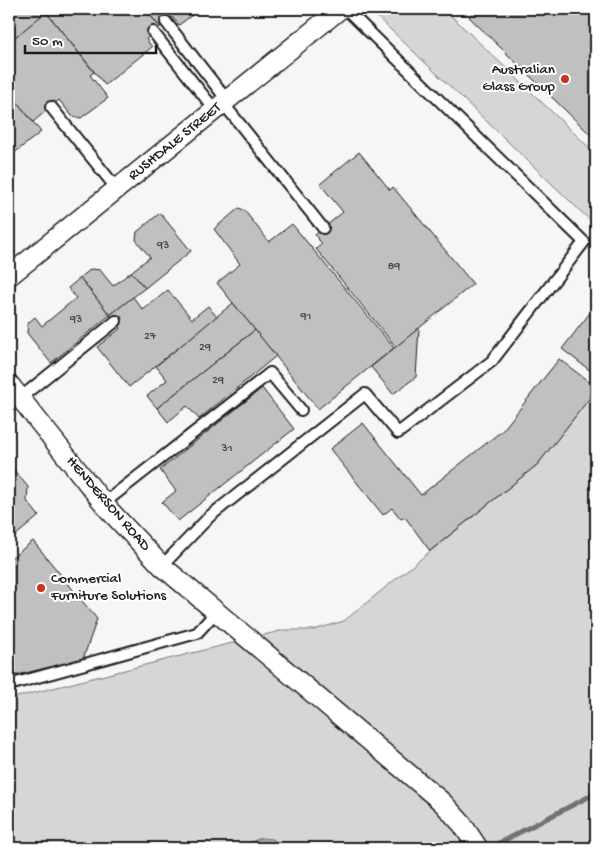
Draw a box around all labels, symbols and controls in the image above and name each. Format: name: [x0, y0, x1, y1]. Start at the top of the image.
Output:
scale bar: [25, 22, 156, 54]
text: 50 m: [32, 33, 63, 51]
place label: Australian Glass Group: [482, 61, 556, 96]
marker: Australian Glass Group: [559, 73, 571, 85]
street label: RUSHDALE STREET: [125, 98, 226, 185]
house number: 93: [156, 239, 169, 253]
house number: 89: [388, 260, 400, 274]
house number: 91: [300, 310, 312, 324]
house number: 93: [69, 313, 82, 327]
house number: 27: [144, 330, 157, 344]
house number: 29: [199, 341, 211, 355]
house number: 29: [212, 374, 224, 388]
house number: 31: [220, 442, 233, 456]
street label: HENDERSON ROAD: [62, 453, 154, 555]
place label: Commercial Furniture Solutions: [50, 570, 167, 605]
marker: Commercial Furniture Solutions: [35, 582, 47, 594]

